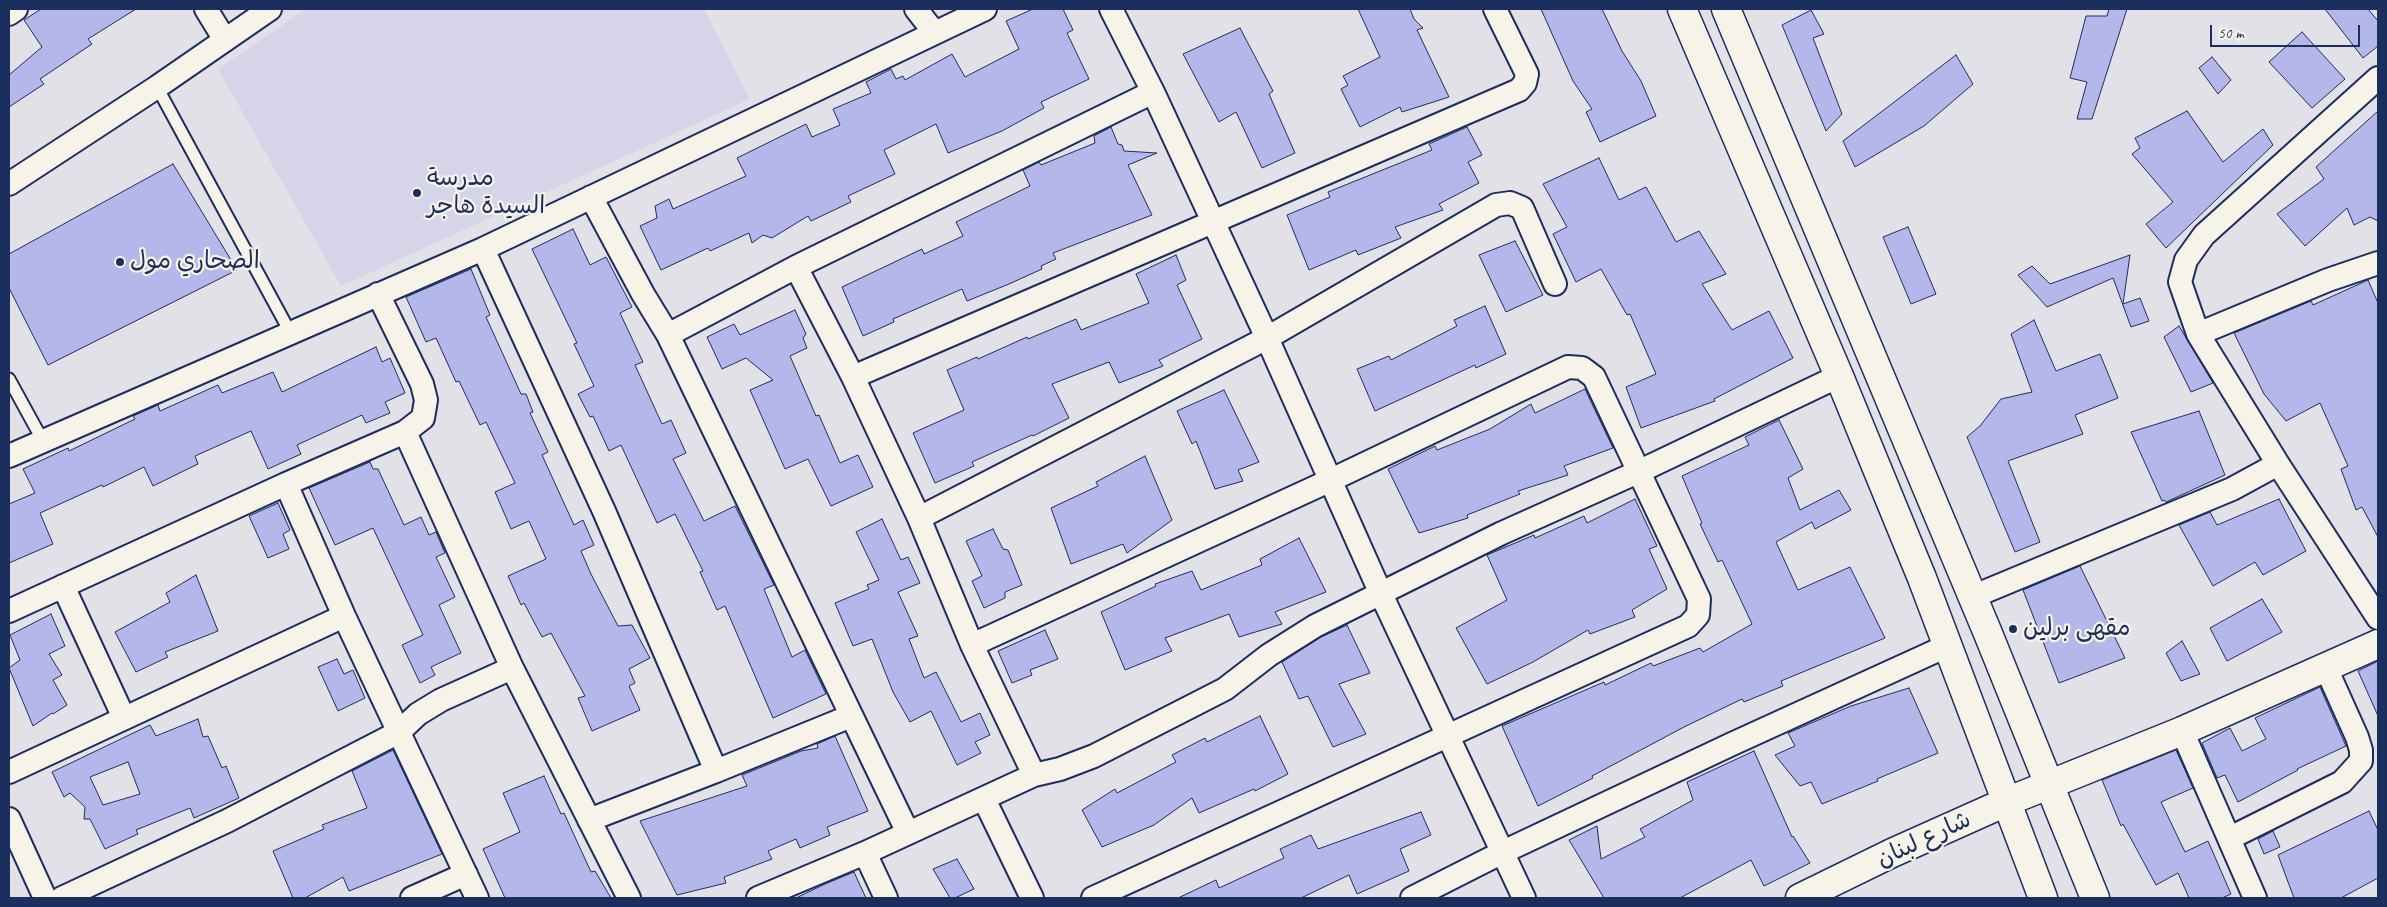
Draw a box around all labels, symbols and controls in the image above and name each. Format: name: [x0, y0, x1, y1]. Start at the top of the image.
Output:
scale bar: [2212, 15, 2362, 47]
text: 50 m: [2218, 24, 2244, 43]
place label: مدرسة السيدة هاجر: [427, 165, 545, 221]
marker: مدرسة السيدة هاجر: [411, 187, 423, 199]
place label: الصحاري مول: [130, 248, 260, 276]
marker: الصحاري مول: [114, 256, 126, 268]
place label: مقهى برلين: [2023, 615, 2130, 643]
marker: مقهى برلين: [2007, 623, 2019, 635]
street label: شارع لبنان: [1872, 806, 1976, 874]

